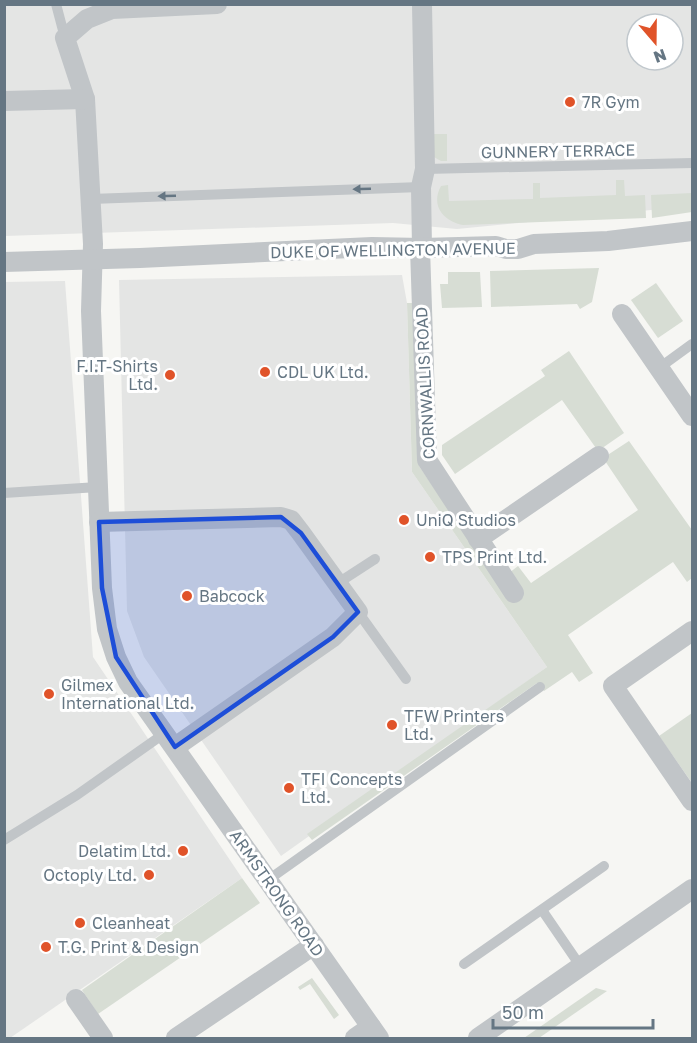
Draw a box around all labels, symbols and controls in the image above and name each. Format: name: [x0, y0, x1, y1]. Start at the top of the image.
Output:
north arrow: [625, 12, 685, 72]
text: N: [651, 45, 669, 68]
place label: 7R Gym: [582, 92, 640, 112]
marker: 7R Gym: [563, 95, 577, 109]
street label: GUNNERY TERRACE: [481, 140, 635, 162]
one-way arrow: [353, 185, 372, 194]
one-way arrow: [158, 192, 177, 201]
street label: DUKE OF WELLINGTON AVENUE: [270, 238, 516, 262]
street label: CORNWALLIS ROAD: [411, 306, 439, 460]
place label: F.I.T-Shirts Ltd.: [76, 356, 158, 394]
place label: CDL UK Ltd.: [277, 362, 369, 382]
marker: CDL UK Ltd.: [258, 365, 272, 379]
marker: F.I.T-Shirts Ltd.: [163, 368, 177, 382]
place label: UniQ Studios: [416, 510, 516, 530]
marker: UniQ Studios: [397, 513, 411, 527]
place label: TPS Print Ltd.: [442, 547, 547, 567]
marker: TPS Print Ltd.: [423, 550, 437, 564]
place label: Babcock: [199, 586, 265, 606]
marker: Babcock: [180, 589, 194, 603]
place label: Gilmex International Ltd.: [61, 675, 194, 713]
marker: Gilmex International Ltd.: [42, 687, 56, 701]
place label: TFW Printers Ltd.: [404, 706, 504, 744]
marker: TFW Printers Ltd.: [385, 718, 399, 732]
place label: TFI Concepts Ltd.: [301, 769, 403, 807]
marker: TFI Concepts Ltd.: [282, 781, 296, 795]
street label: ARMSTRONG ROAD: [226, 826, 328, 960]
place label: Delatim Ltd.: [78, 841, 171, 861]
marker: Delatim Ltd.: [176, 844, 190, 858]
place label: Octoply Ltd.: [43, 865, 137, 885]
marker: Octoply Ltd.: [142, 868, 156, 882]
place label: Cleanheat: [92, 913, 170, 933]
marker: Cleanheat: [73, 916, 87, 930]
place label: T.G. Print & Design: [58, 937, 199, 957]
marker: T.G. Print & Design: [39, 940, 53, 954]
scale bar: [493, 992, 654, 1030]
text: 50 m: [502, 1001, 544, 1023]

